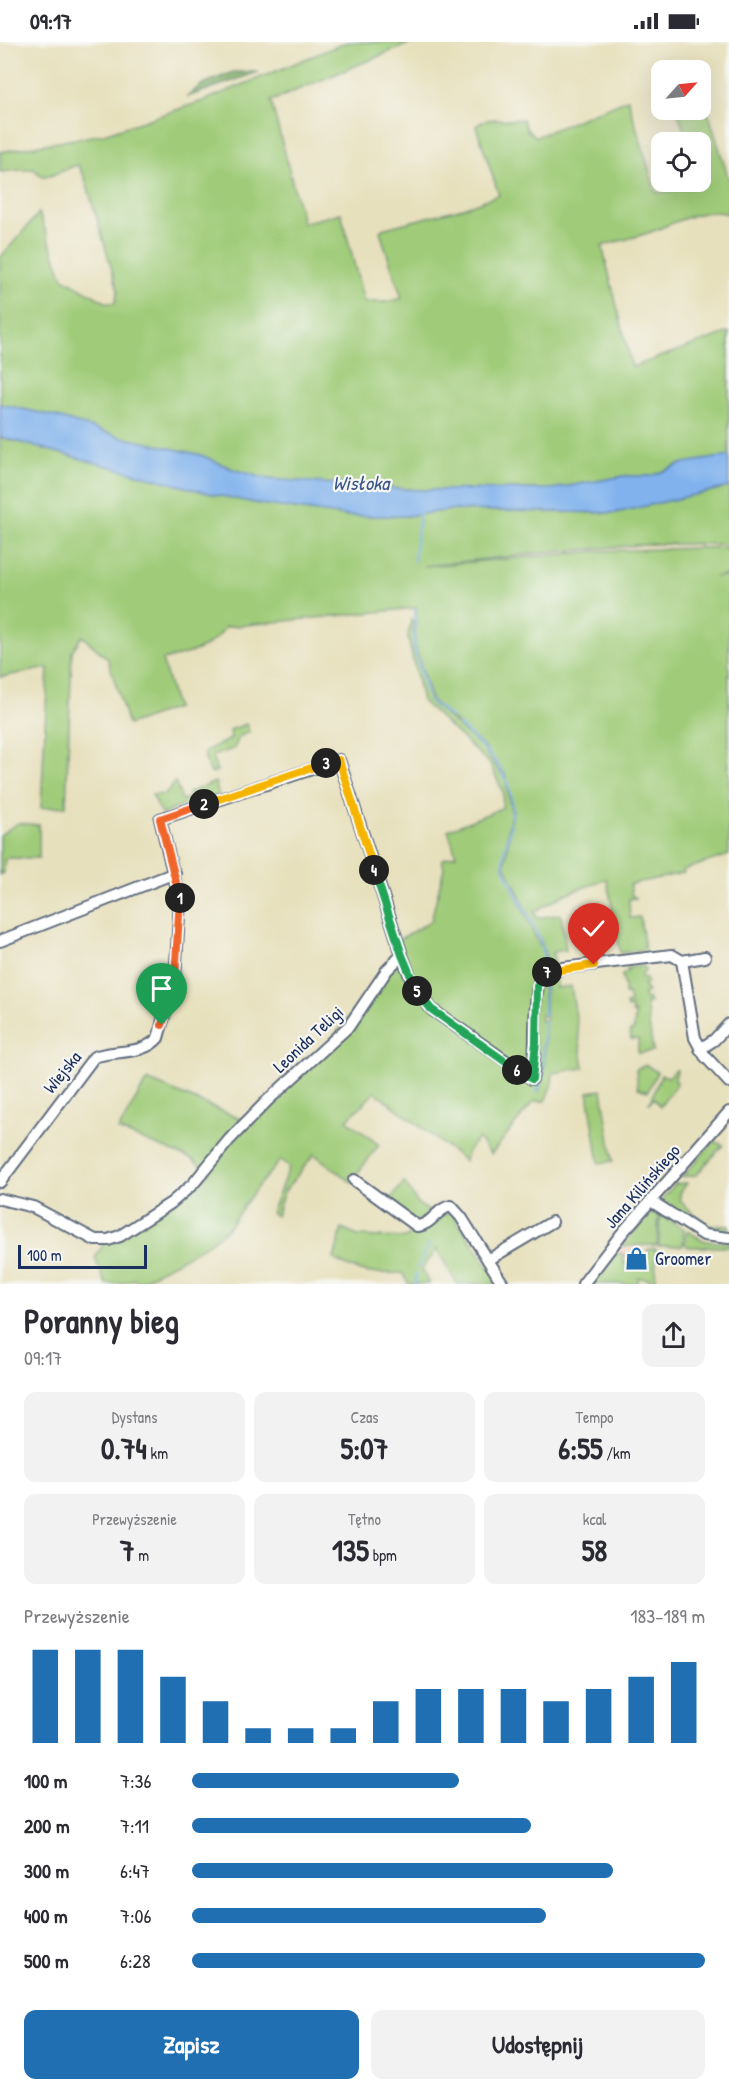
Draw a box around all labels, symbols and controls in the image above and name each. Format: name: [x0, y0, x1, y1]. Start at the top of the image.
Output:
text: 09:17: [30, 6, 72, 36]
north arrow: [651, 60, 711, 120]
map controls: [651, 60, 711, 192]
button: locate: [651, 132, 711, 192]
water label: Wisłoka: [333, 469, 391, 496]
pin: 3: [311, 748, 341, 778]
text: 3: [322, 752, 330, 774]
pin: 2: [189, 789, 219, 819]
text: 2: [200, 793, 208, 815]
pin: 4: [359, 855, 389, 885]
text: 4: [371, 859, 377, 881]
pin: 1: [165, 883, 195, 913]
text: 1: [177, 887, 183, 909]
pin: [568, 903, 619, 965]
icon: check: [577, 912, 610, 945]
pin: 7: [532, 957, 562, 987]
text: 7: [543, 961, 551, 983]
pin: [136, 963, 187, 1025]
icon: arrive: [145, 972, 178, 1005]
pin: 5: [402, 976, 432, 1006]
text: 5: [414, 980, 420, 1002]
street label: Leonida Teligi: [267, 1000, 349, 1078]
street label: Wiejska: [37, 1045, 87, 1099]
pin: 6: [502, 1055, 532, 1085]
text: 6: [514, 1059, 520, 1081]
street label: Jana Kilińskiego: [598, 1138, 686, 1234]
scale bar: [18, 1242, 147, 1270]
text: 100 m: [27, 1244, 62, 1266]
shop icon: Groomer: [624, 1245, 650, 1271]
place label: Groomer: [655, 1246, 711, 1271]
text: Poranny bieg: [24, 1299, 179, 1343]
button: share: [642, 1304, 705, 1367]
text: 09:17: [24, 1344, 62, 1371]
text: Dystans: [112, 1406, 157, 1428]
text: Czas: [350, 1406, 379, 1428]
text: Tempo: [575, 1406, 614, 1428]
text: 0.74: [101, 1428, 147, 1468]
text: 5:07: [341, 1428, 388, 1468]
text: 6:55: [558, 1428, 603, 1468]
text: km: [147, 1442, 168, 1464]
text: /km: [603, 1442, 631, 1464]
text: Przewyższenie: [92, 1508, 177, 1530]
text: Tętno: [348, 1508, 381, 1530]
text: kcal: [583, 1508, 606, 1530]
text: 7: [120, 1530, 135, 1570]
text: 135: [332, 1530, 369, 1570]
text: 58: [582, 1530, 607, 1570]
text: m: [135, 1544, 149, 1566]
text: bpm: [369, 1544, 397, 1566]
text: Przewyższenie: [24, 1602, 130, 1629]
text: 183–189 m: [630, 1602, 705, 1629]
text: 100 m: [24, 1767, 67, 1794]
text: 7:36: [120, 1767, 151, 1794]
text: 200 m: [24, 1812, 69, 1839]
text: 7:11: [120, 1812, 149, 1839]
text: 300 m: [24, 1857, 69, 1884]
text: 6:47: [120, 1857, 150, 1884]
text: 400 m: [24, 1902, 68, 1929]
text: 7:06: [120, 1902, 151, 1929]
text: 500 m: [24, 1947, 69, 1974]
text: 6:28: [120, 1947, 151, 1974]
button: Zapisz: [24, 2010, 359, 2079]
button: Udostępnij: [371, 2010, 705, 2079]

